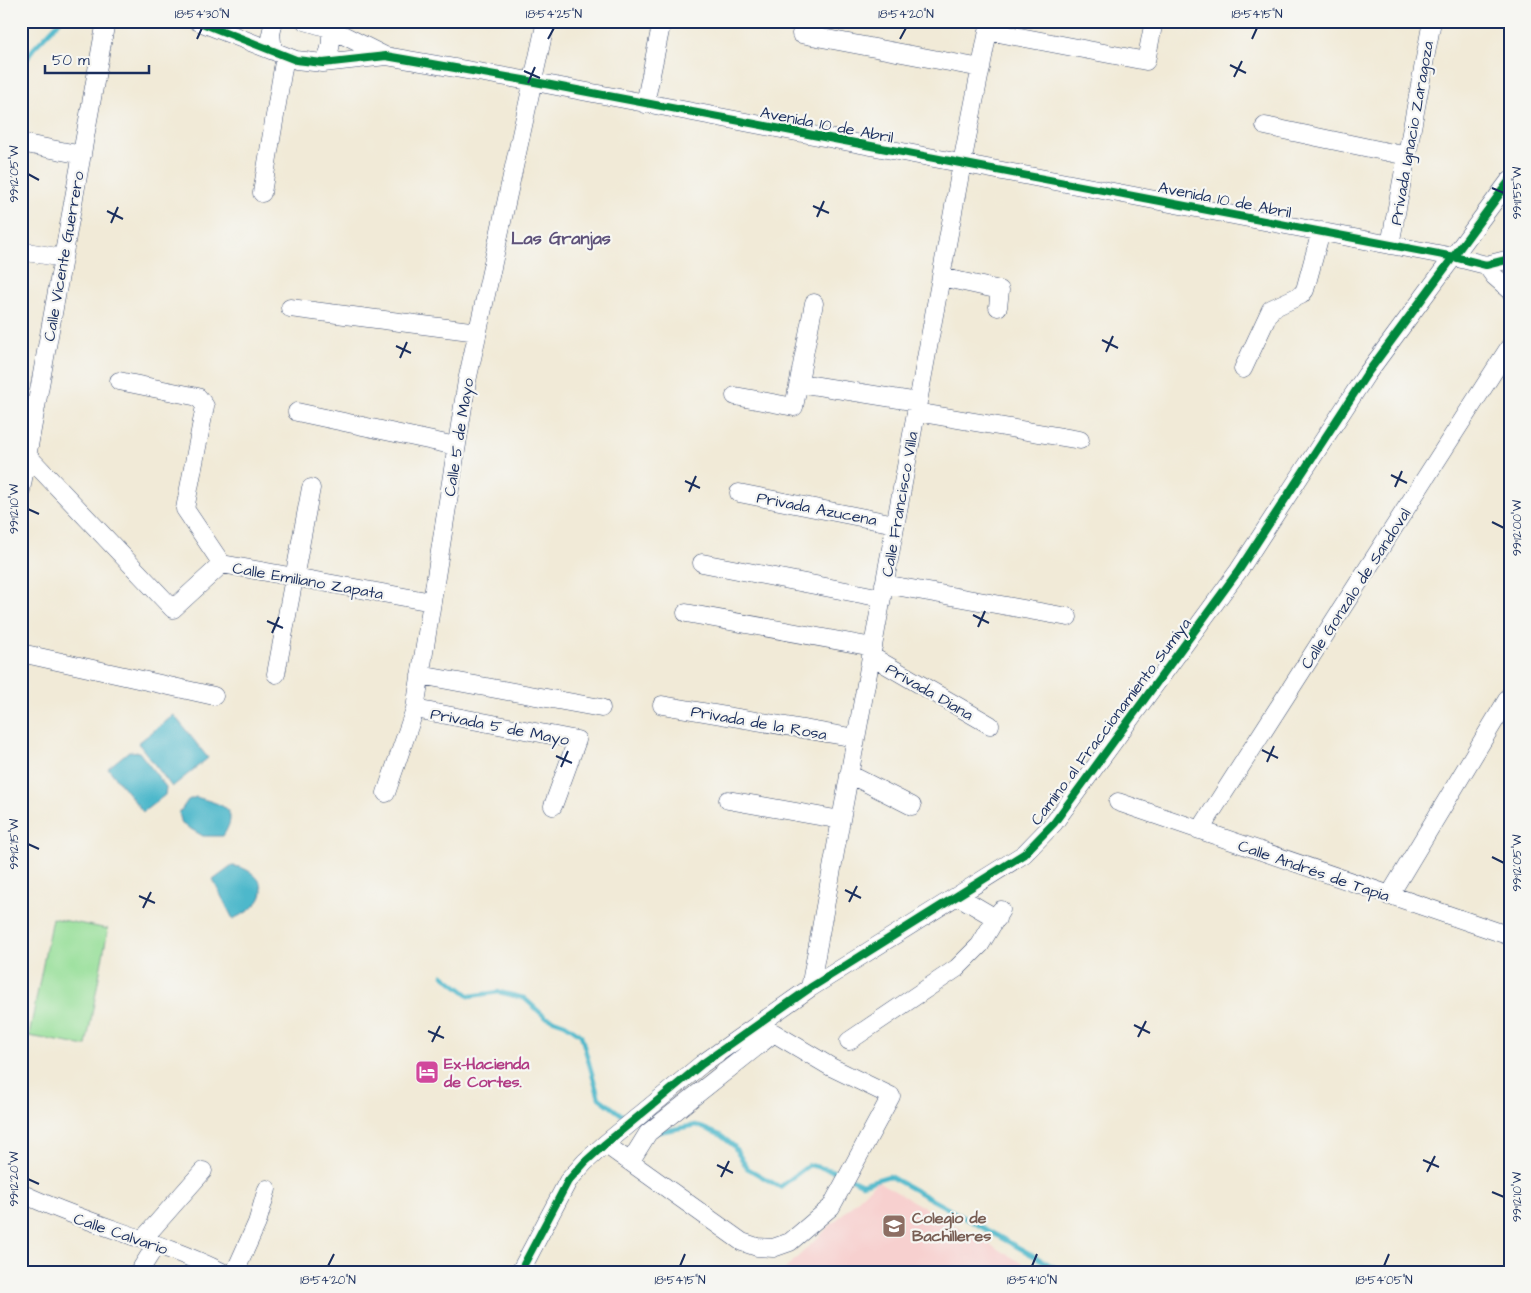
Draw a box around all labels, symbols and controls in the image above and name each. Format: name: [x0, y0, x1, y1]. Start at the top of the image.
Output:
text: 18°54'30"N: [175, 6, 230, 23]
text: 18°54'25"N: [526, 6, 583, 23]
text: 18°54'20"N: [878, 6, 934, 23]
text: 18°54'15"N: [1232, 6, 1283, 23]
street label: Privada Ignacio Zaragoza: [1385, 39, 1440, 227]
scale bar: [45, 42, 149, 74]
text: 50 m: [52, 50, 90, 71]
street label: Avenida 10 de Abril: [758, 101, 895, 149]
text: 99°12'05"W: [6, 145, 23, 202]
text: 99°11'55"W: [1509, 166, 1526, 219]
street label: Calle Vicente Guerrero: [38, 169, 90, 343]
street label: Avenida 10 de Abril: [1156, 176, 1293, 224]
district label: Las Granjas: [511, 226, 611, 251]
street label: Calle 5 de Mayo: [439, 376, 480, 498]
street label: Calle Francisco Villa: [876, 430, 924, 579]
text: 99°12'10"W: [6, 483, 23, 534]
street label: Privada Azucena: [755, 487, 879, 531]
text: 99°12'00"W: [1509, 499, 1526, 556]
street label: Calle Gonzalo de Sandoval: [1296, 504, 1416, 673]
street label: Calle Emiliano Zapata: [231, 557, 385, 605]
street label: Camino al Fraccionamiento Sumiya: [1025, 613, 1197, 830]
street label: Privada Diana: [882, 658, 977, 726]
street label: Privada de la Rosa: [689, 700, 828, 746]
street label: Privada 5 de Mayo: [428, 703, 571, 752]
text: 99°12'15"W: [6, 818, 23, 869]
text: 99°12'05"W: [1509, 834, 1526, 891]
street label: Calle Andrés de Tapia: [1235, 835, 1392, 907]
place label: Ex-Hacienda de Cortes.: [443, 1053, 530, 1093]
hotel icon: Ex-Hacienda de Cortes.: [414, 1059, 440, 1085]
text: 99°12'20"W: [6, 1151, 23, 1207]
text: 99°12'10"W: [1509, 1171, 1526, 1222]
place label: Colegio de Bachilleres: [912, 1207, 991, 1247]
street label: Calle Calvario: [71, 1208, 171, 1260]
school or university icon: Colegio de Bachilleres: [881, 1213, 907, 1239]
text: 18°54'20"N: [300, 1272, 356, 1289]
text: 18°54'15"N: [655, 1272, 706, 1289]
text: 18°54'10"N: [1007, 1272, 1057, 1289]
text: 18°54'05"N: [1356, 1272, 1413, 1289]

